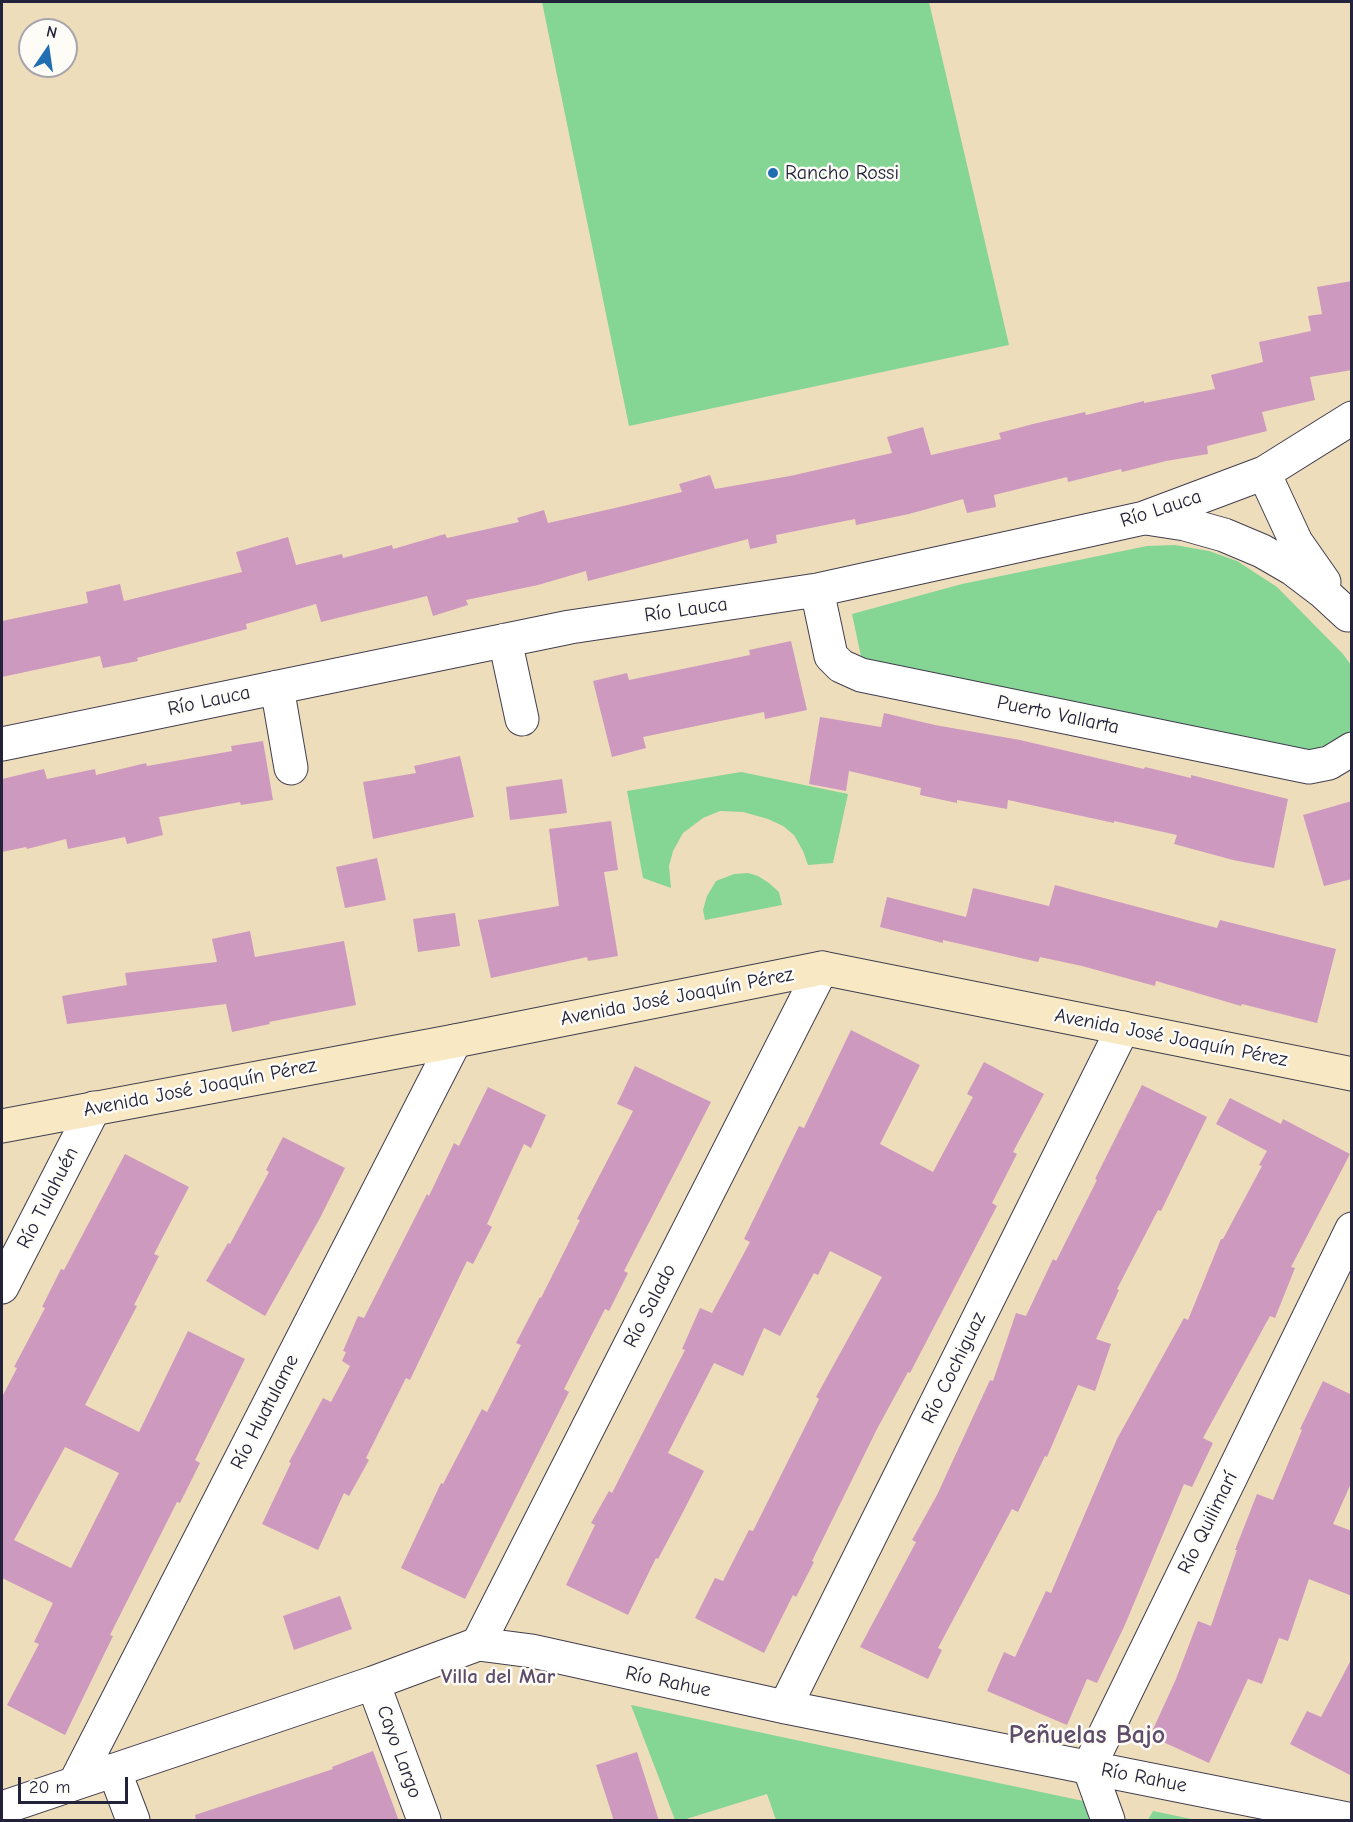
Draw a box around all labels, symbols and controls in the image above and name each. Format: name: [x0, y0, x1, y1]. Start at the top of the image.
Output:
north arrow: [18, 18, 78, 78]
text: N: [44, 22, 59, 42]
place label: Rancho Rossi: [785, 161, 899, 185]
marker: Rancho Rossi: [766, 166, 780, 180]
street label: Río Lauca: [1117, 485, 1205, 533]
street label: Río Lauca: [643, 592, 729, 628]
street label: Río Lauca: [165, 681, 253, 721]
street label: Puerto Vallarta: [995, 690, 1121, 740]
street label: Avenida José Joaquín Pérez: [558, 963, 796, 1031]
street label: Avenida José Joaquín Pérez: [1052, 1004, 1290, 1072]
street label: Avenida José Joaquín Pérez: [81, 1054, 319, 1122]
street label: Río Tulahuén: [12, 1143, 84, 1253]
street label: Río Salado: [619, 1260, 681, 1352]
street label: Río Cochiguaz: [917, 1308, 991, 1428]
street label: Río Huatulame: [226, 1350, 304, 1474]
street label: Río Quilimarí: [1173, 1468, 1243, 1578]
street label: Río Rahue: [623, 1661, 713, 1703]
district label: Villa del Mar: [441, 1664, 555, 1690]
street label: Cayo Largo: [371, 1702, 427, 1802]
district label: Peñuelas Bajo: [1009, 1720, 1165, 1752]
street label: Río Rahue: [1099, 1758, 1189, 1798]
scale bar: [21, 1765, 130, 1803]
text: 20 m: [29, 1777, 70, 1798]

